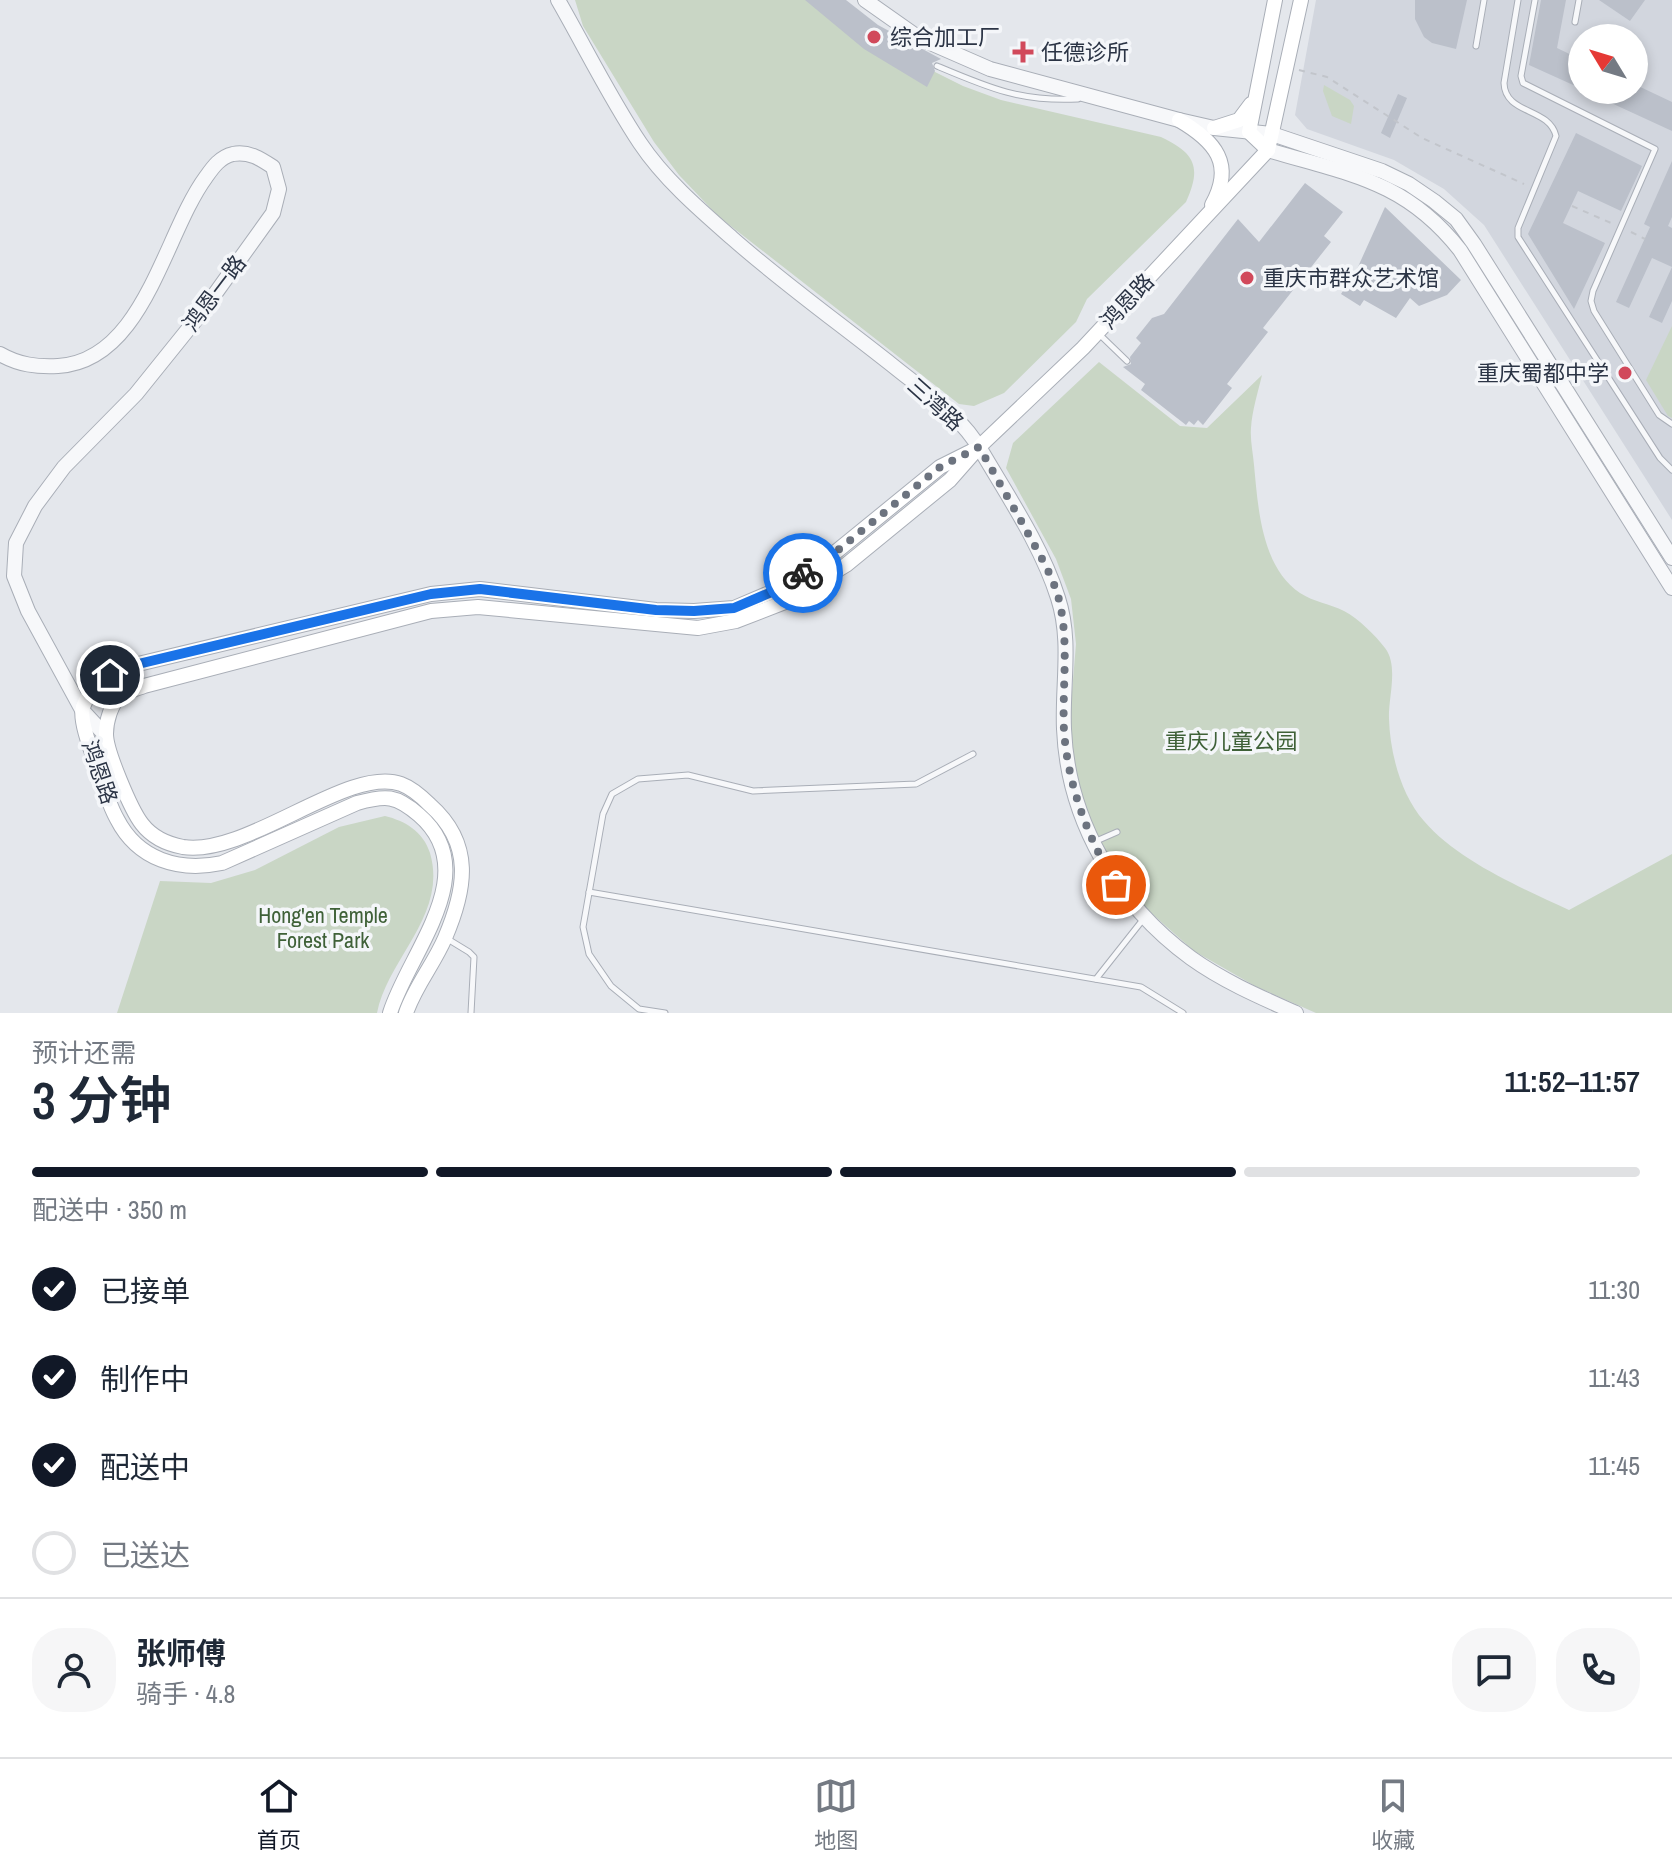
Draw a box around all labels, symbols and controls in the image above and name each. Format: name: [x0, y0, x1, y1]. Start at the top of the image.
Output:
place label: 综合加工厂: [890, 22, 1000, 52]
north arrow: [1568, 24, 1648, 104]
map controls: [1568, 24, 1648, 104]
marker: 综合加工厂: [865, 28, 883, 46]
place label: 任德诊所: [1041, 37, 1129, 67]
marker: 任德诊所: [1012, 41, 1034, 63]
street label: 鸿恩一路: [176, 249, 252, 337]
place label: 重庆市群众艺术馆: [1263, 263, 1439, 293]
street label: 鸿恩路: [1094, 267, 1160, 335]
marker: 重庆市群众艺术馆: [1238, 269, 1256, 287]
place label: 重庆蜀都中学: [1477, 358, 1609, 388]
marker: 重庆蜀都中学: [1616, 364, 1634, 382]
street label: 三湾路: [901, 371, 971, 437]
courier: [763, 533, 843, 613]
icon: bike: [781, 551, 825, 595]
pin: [76, 641, 144, 709]
icon: home: [88, 653, 132, 697]
park label: 重庆儿童公园: [1165, 726, 1297, 756]
street label: 鸿恩路: [75, 736, 125, 808]
pin: [1082, 851, 1150, 919]
icon: bag: [1094, 863, 1138, 907]
park label: Hong'en Temple Forest Park: [258, 900, 388, 955]
text: 预计还需: [32, 1035, 136, 1070]
text: 11:52–11:57: [1504, 1061, 1640, 1101]
text: 3 分钟: [32, 1065, 172, 1135]
text: 配送中 · 350 m: [32, 1192, 187, 1227]
icon: check: [32, 1267, 76, 1311]
text: 已接单: [100, 1271, 190, 1311]
text: 11:30: [1588, 1272, 1640, 1307]
icon: check: [32, 1355, 76, 1399]
text: 制作中: [100, 1359, 190, 1399]
text: 11:43: [1588, 1360, 1640, 1395]
icon: check: [32, 1443, 76, 1487]
text: 配送中: [100, 1447, 190, 1487]
text: 11:45: [1588, 1448, 1640, 1483]
text: 已送达: [100, 1535, 190, 1575]
button: person: [32, 1628, 116, 1712]
button: chat: [1452, 1628, 1536, 1712]
button: phone: [1556, 1628, 1640, 1712]
text: 张师傅: [136, 1633, 226, 1673]
text: 骑手 · 4.8: [136, 1676, 235, 1711]
tab: 首页: [257, 1774, 301, 1855]
tab: 地图: [814, 1774, 858, 1855]
tab: 收藏: [1371, 1774, 1415, 1855]

